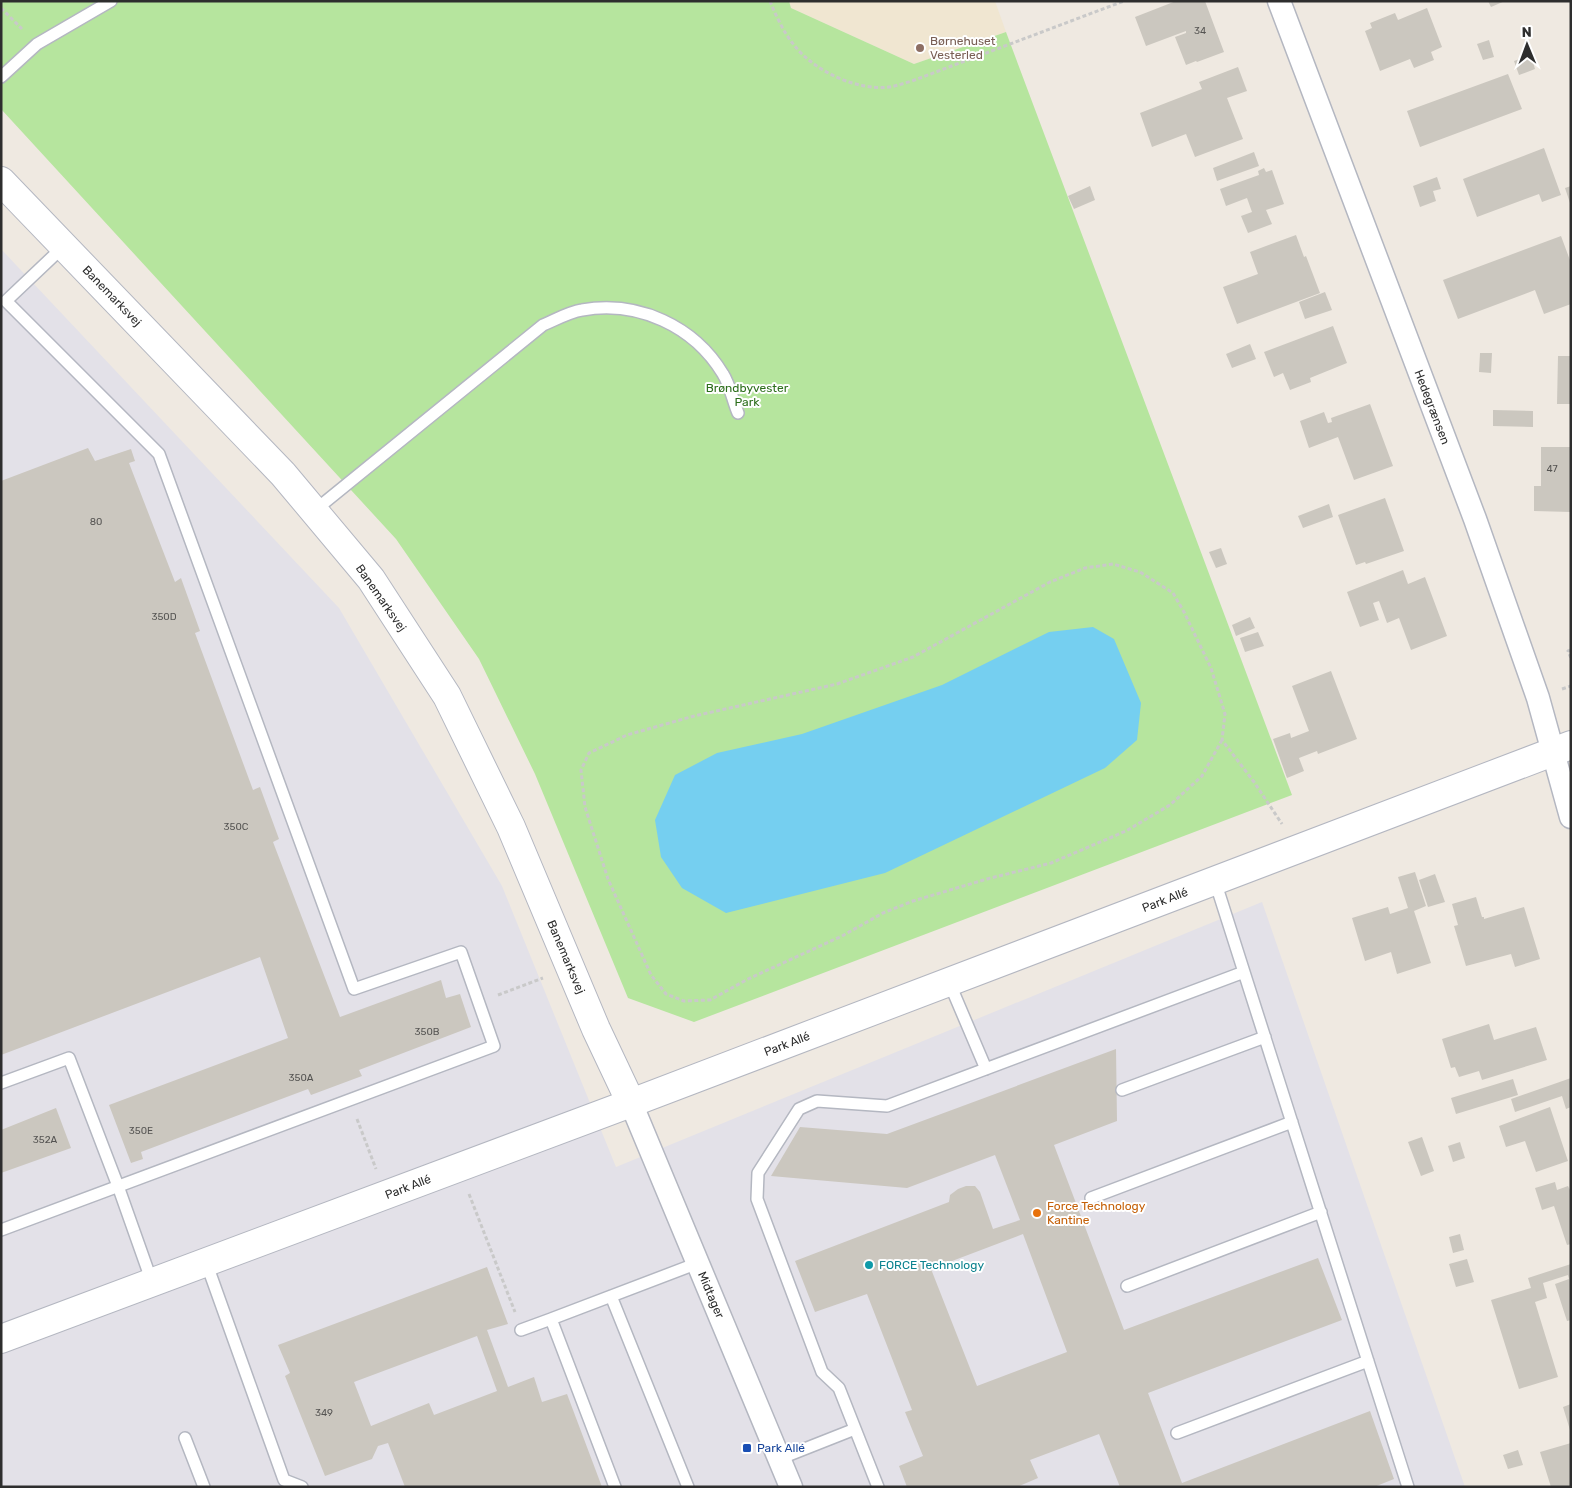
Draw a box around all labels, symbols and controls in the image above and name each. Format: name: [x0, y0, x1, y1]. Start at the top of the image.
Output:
north arrow: [1502, 20, 1552, 70]
text: N: [1522, 24, 1532, 41]
house number: 34: [1194, 25, 1206, 37]
place label: Børnehuset Vesterled: [930, 34, 996, 62]
marker: Børnehuset Vesterled: [914, 42, 926, 54]
street label: Banemarksvej: [80, 263, 144, 329]
street label: Hedegrænsen: [1411, 368, 1453, 446]
park label: Brøndbyvester Park: [706, 381, 789, 409]
house number: 47: [1546, 463, 1558, 475]
house number: 80: [90, 516, 102, 528]
street label: Banemarksvej: [353, 562, 409, 634]
house number: 350D: [151, 611, 177, 623]
house number: 350C: [224, 821, 249, 833]
street label: Park Allé: [1140, 885, 1190, 915]
street label: Banemarksvej: [544, 918, 588, 996]
house number: 350B: [415, 1026, 440, 1038]
street label: Park Allé: [762, 1029, 812, 1059]
house number: 350A: [289, 1072, 314, 1084]
house number: 350E: [129, 1125, 153, 1137]
house number: 352A: [33, 1134, 58, 1146]
street label: Park Allé: [383, 1172, 433, 1202]
place label: Force Technology Kantine: [1047, 1199, 1146, 1227]
marker: Force Technology Kantine: [1031, 1207, 1043, 1219]
place label: FORCE Technology: [879, 1258, 984, 1272]
marker: FORCE Technology: [863, 1259, 875, 1271]
street label: Midtager: [695, 1270, 727, 1321]
house number: 349: [315, 1407, 333, 1419]
place label: Park Allé: [757, 1441, 805, 1455]
marker: Park Allé: [741, 1442, 753, 1454]

